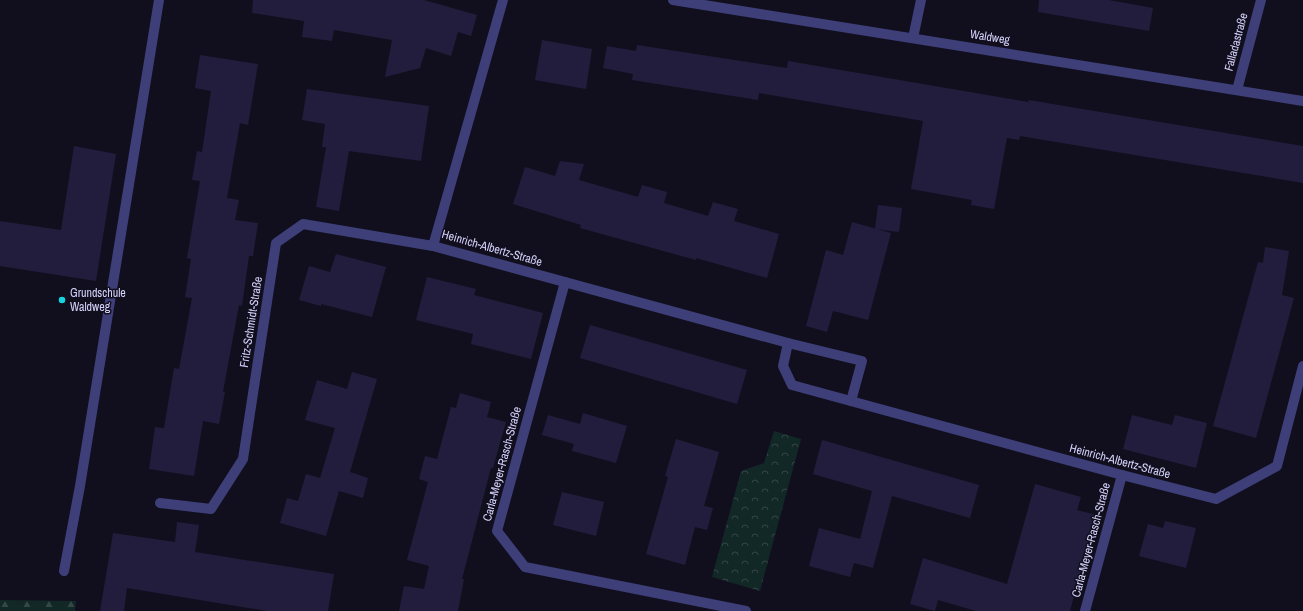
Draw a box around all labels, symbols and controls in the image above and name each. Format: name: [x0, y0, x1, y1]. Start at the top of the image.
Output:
street label: Falladastraße: [1221, 11, 1251, 73]
street label: Waldweg: [969, 26, 1012, 48]
street label: Heinrich-Albertz-Straße: [440, 226, 544, 270]
street label: Fritz-Schmidt-Straße: [236, 275, 266, 369]
place label: Grundschule Waldweg: [70, 285, 126, 315]
marker: Grundschule Waldweg: [57, 295, 67, 305]
street label: Carla-Meyer-Rasch-Straße: [479, 405, 525, 523]
street label: Heinrich-Albertz-Straße: [1068, 440, 1172, 482]
street label: Carla-Meyer-Rasch-Straße: [1068, 481, 1114, 599]

